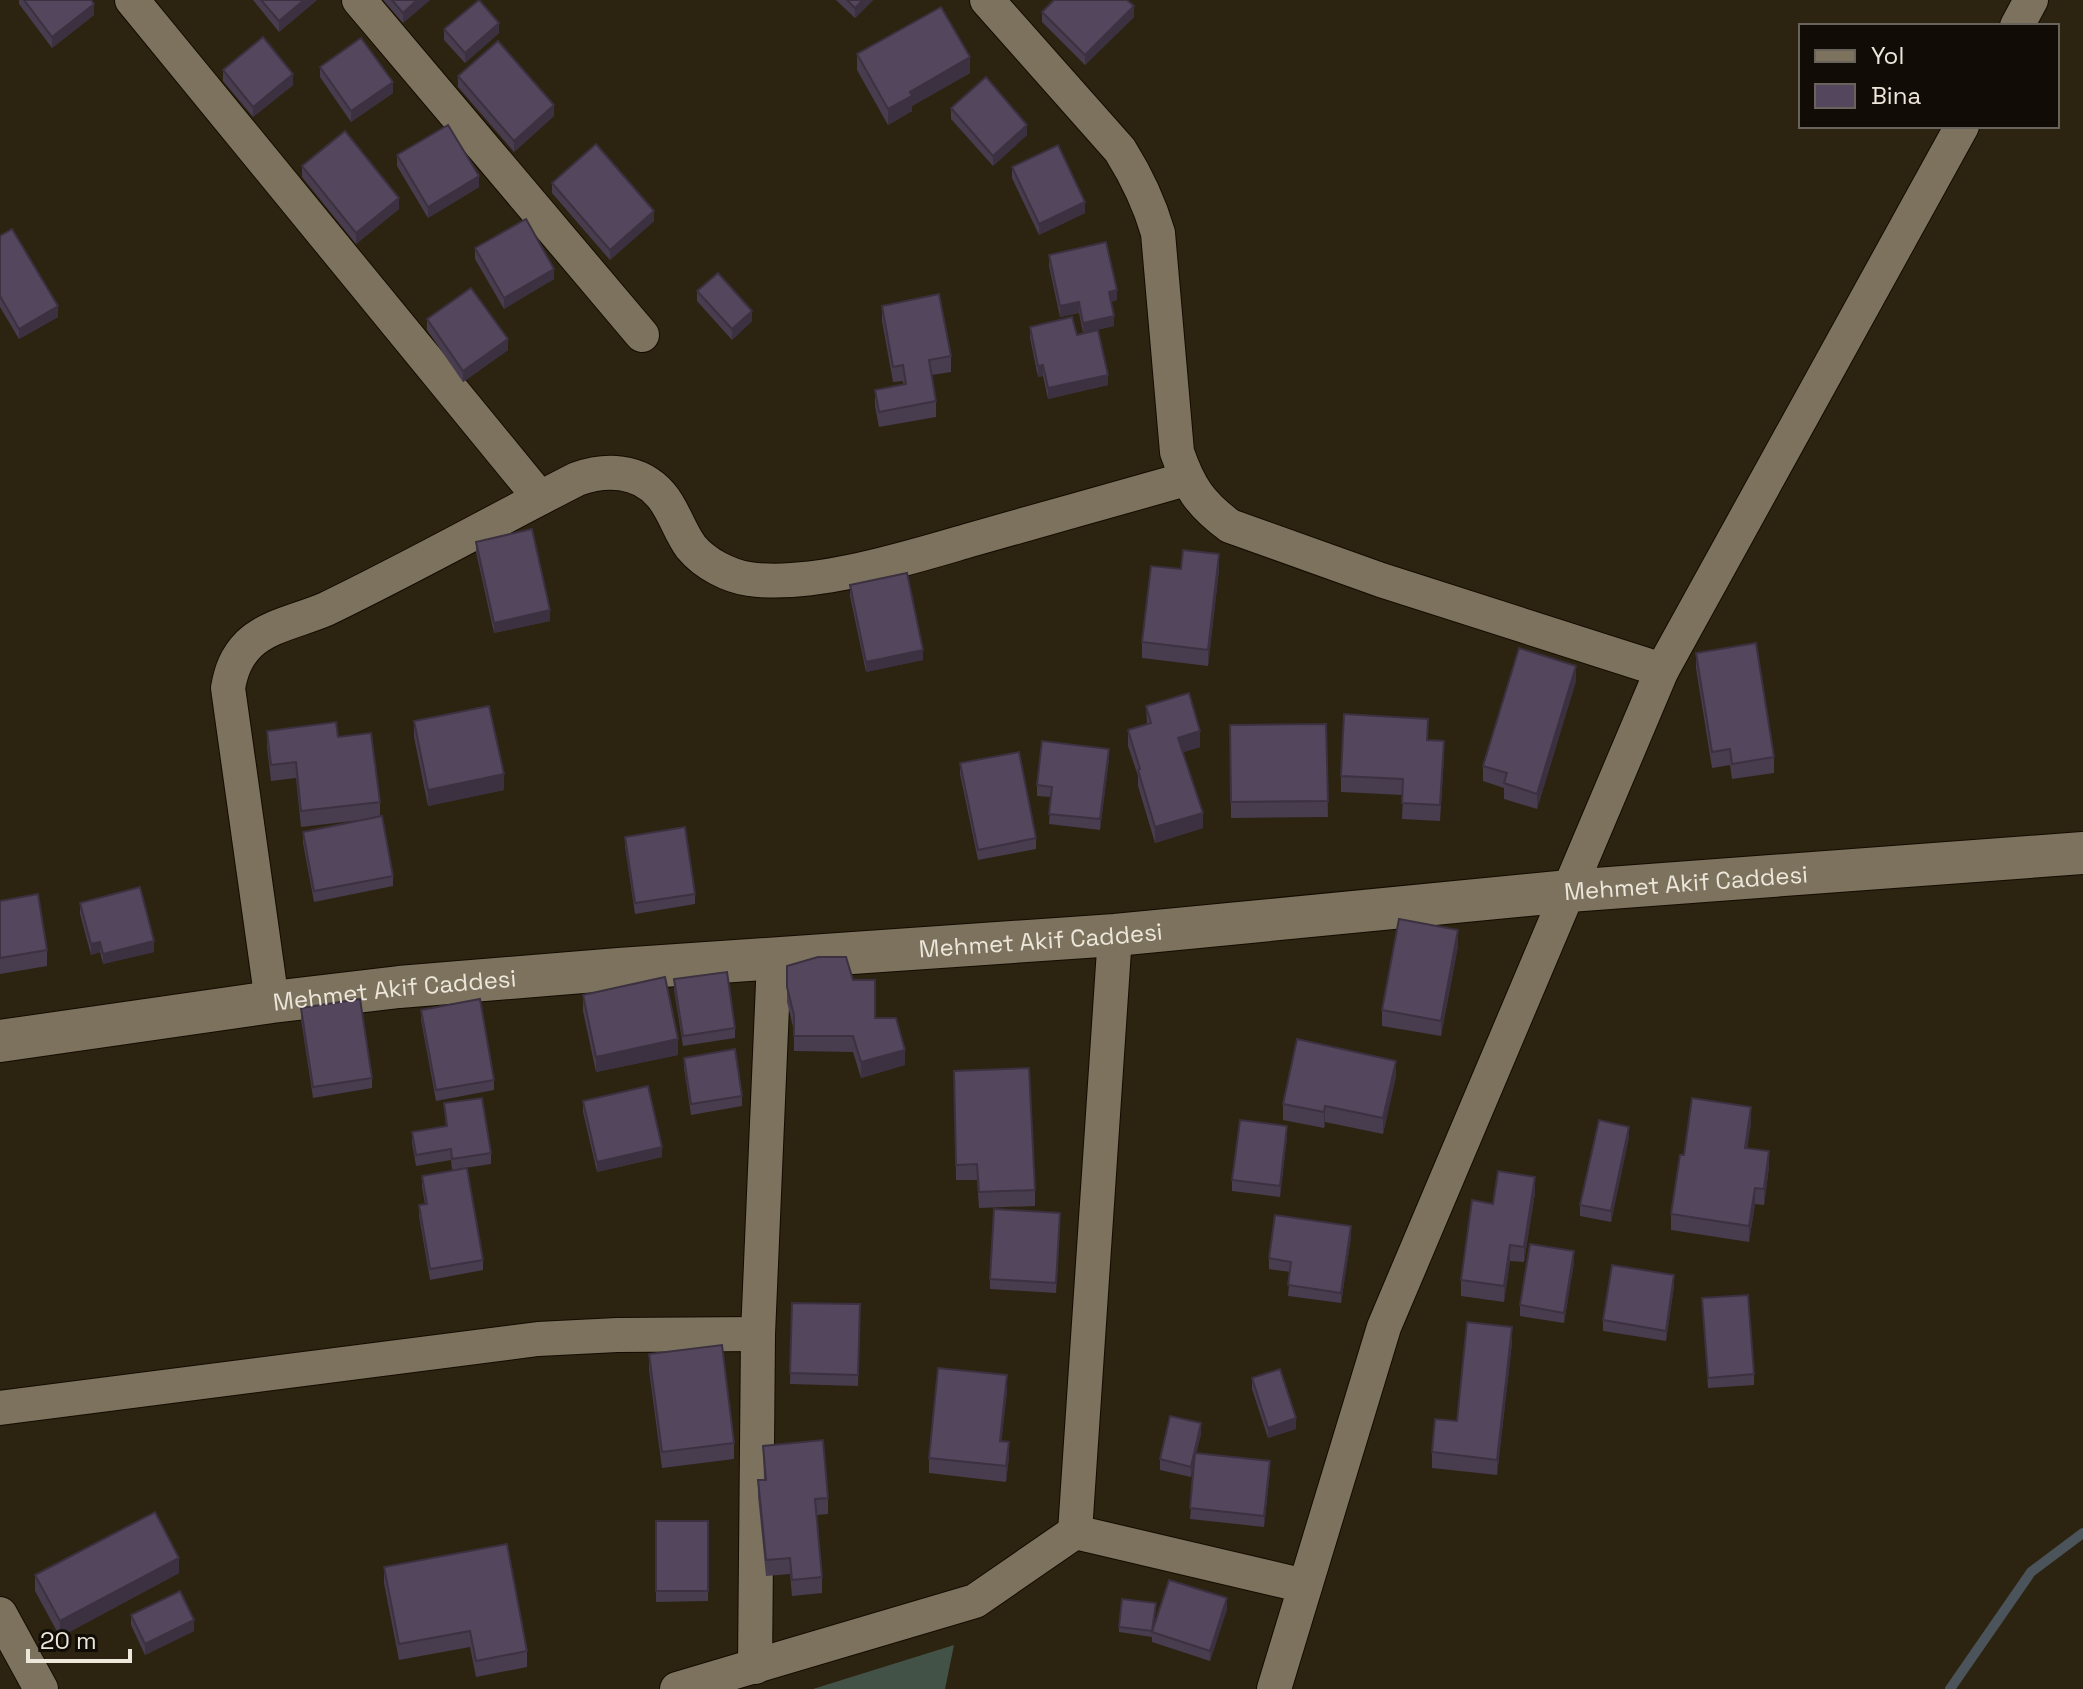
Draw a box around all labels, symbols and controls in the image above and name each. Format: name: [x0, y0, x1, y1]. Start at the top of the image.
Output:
legend: [1799, 24, 2059, 128]
text: Yol: [1871, 40, 1904, 71]
text: Bina: [1871, 80, 1921, 111]
street label: Mehmet Akif Caddesi: [1563, 858, 1809, 907]
street label: Mehmet Akif Caddesi: [918, 915, 1164, 964]
street label: Mehmet Akif Caddesi: [271, 962, 517, 1017]
scale bar: [28, 1613, 130, 1663]
text: 20 m: [40, 1625, 97, 1656]

